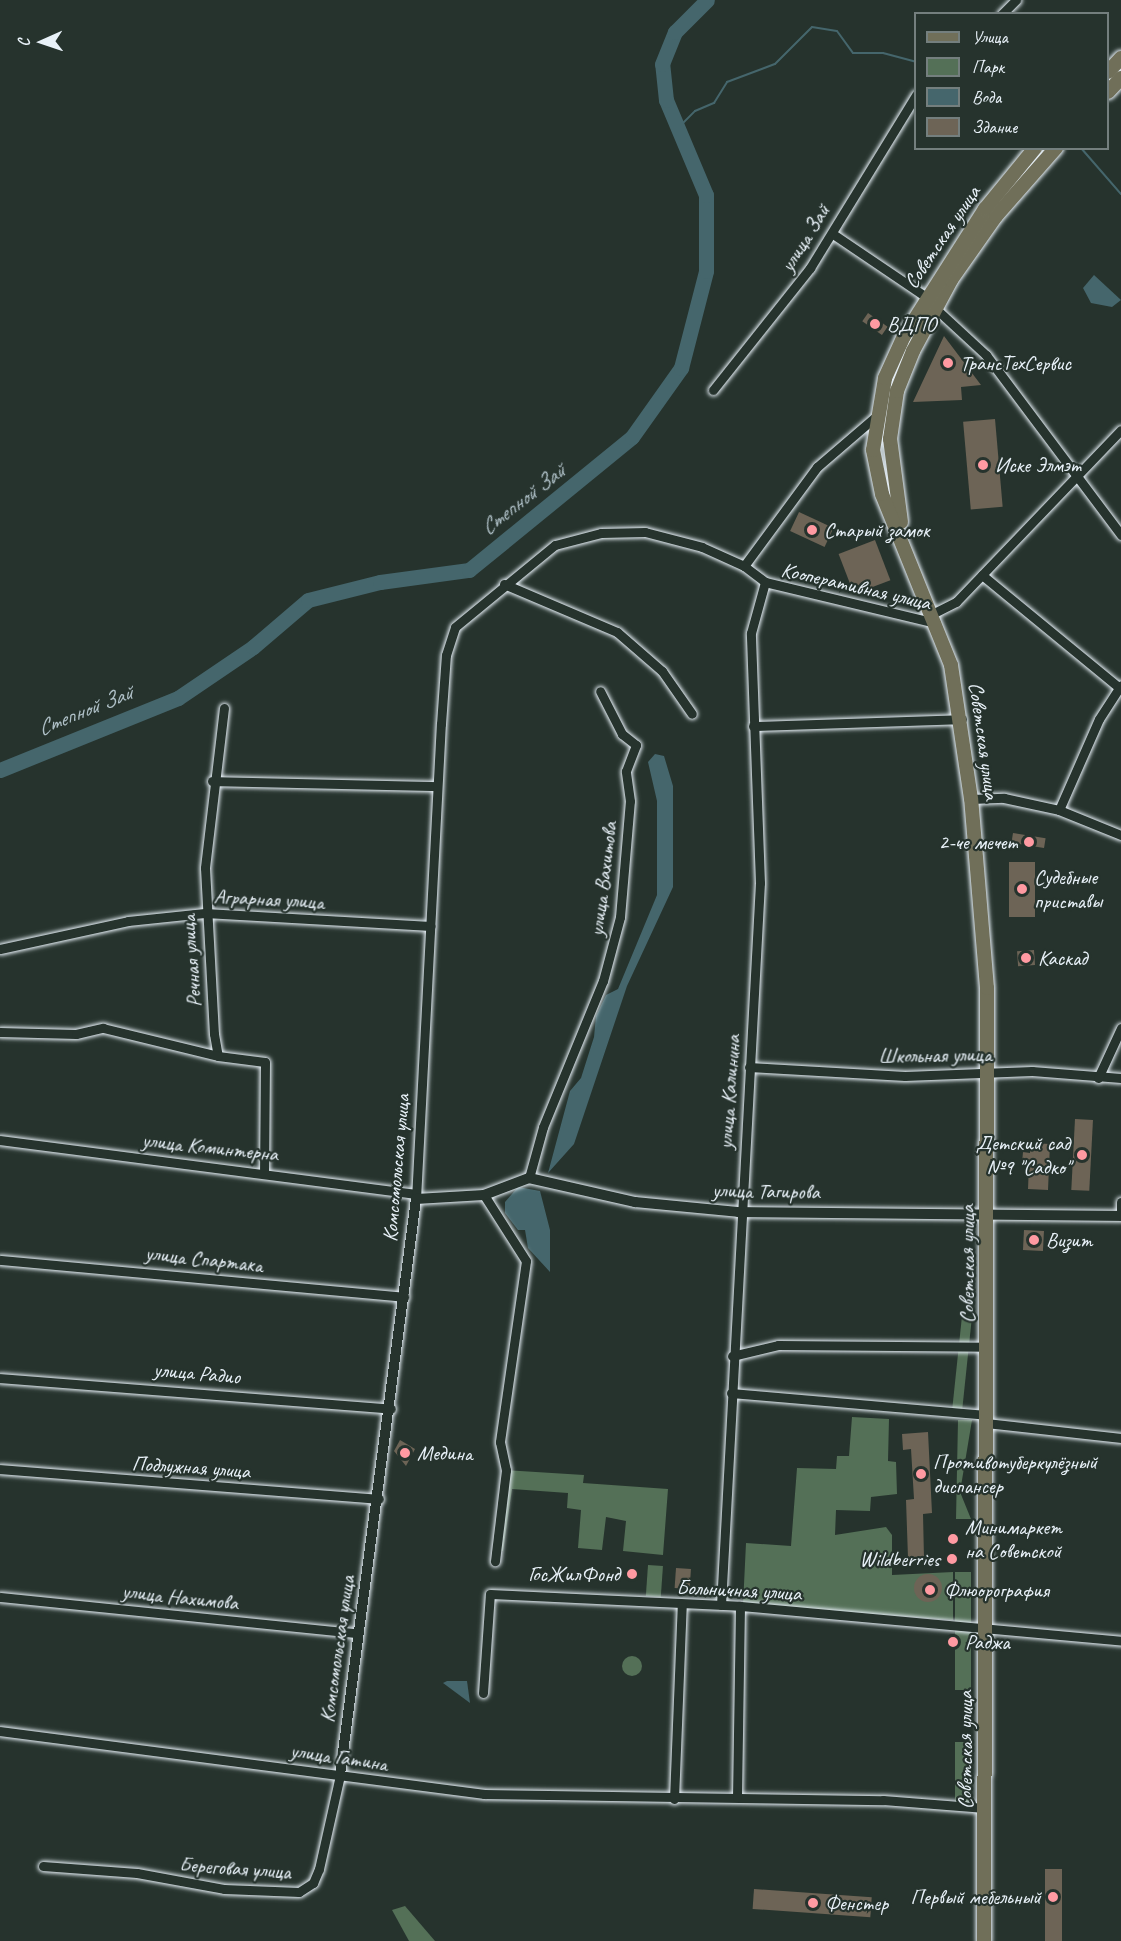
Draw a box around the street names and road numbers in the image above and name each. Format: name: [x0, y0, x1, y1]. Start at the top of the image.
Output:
street label: Советская улица: [898, 180, 986, 294]
street label: улица Зай: [774, 200, 836, 276]
street label: Кооперативная улица: [779, 556, 933, 616]
street label: Советская улица: [963, 680, 1005, 802]
street label: улица Вахитова: [583, 819, 623, 939]
street label: Аграрная улица: [213, 884, 325, 914]
street label: Речная улица: [175, 914, 207, 1008]
street label: улица Калинина: [712, 1034, 746, 1150]
street label: Школьная улица: [878, 1041, 992, 1069]
street label: Комсомольская улица: [377, 1092, 415, 1244]
street label: улица Коминтерна: [142, 1127, 278, 1167]
street label: улица Тагирова: [712, 1177, 820, 1205]
street label: Советская улица: [954, 1204, 980, 1324]
street label: улица Спартака: [144, 1240, 264, 1278]
street label: улица Радио: [152, 1357, 242, 1389]
street label: Подлужная улица: [130, 1450, 252, 1484]
street label: Комсомольская улица: [314, 1573, 360, 1725]
street label: Больничная улица: [676, 1574, 802, 1606]
street label: улица Нахимова: [120, 1578, 240, 1616]
street label: Советская улица: [952, 1690, 978, 1810]
street label: улица Гатина: [289, 1738, 389, 1776]
street label: Береговая улица: [178, 1851, 292, 1885]

